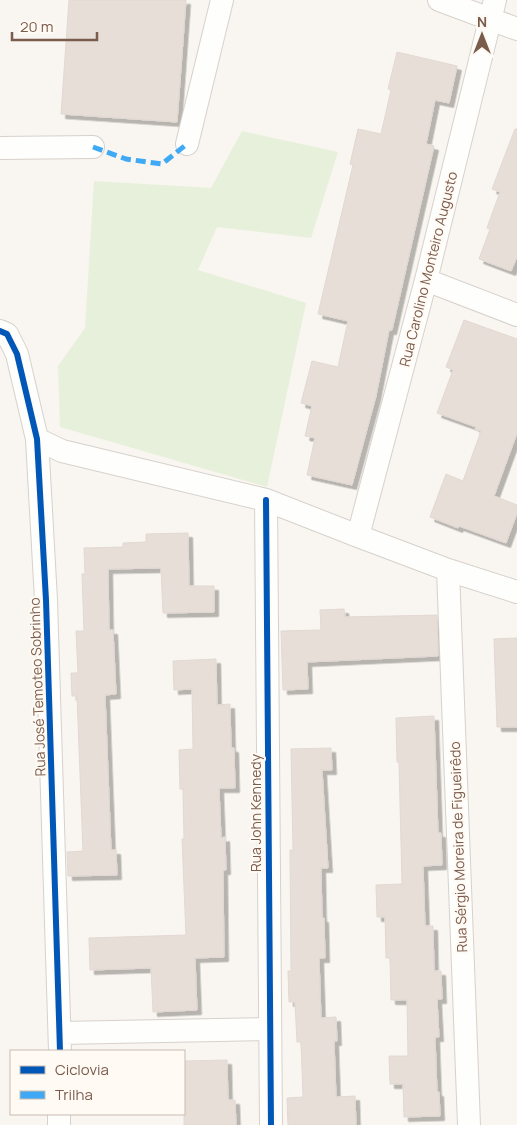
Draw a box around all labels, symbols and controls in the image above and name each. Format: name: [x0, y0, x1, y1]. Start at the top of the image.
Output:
scale bar: [12, 10, 98, 42]
north arrow: [457, 10, 507, 60]
text: N: [477, 12, 487, 31]
text: 20 m: [20, 16, 53, 37]
street label: Rua Carolino Monteiro Augusto: [395, 169, 461, 369]
street label: Rua José Temoteo Sobrinho: [24, 597, 50, 777]
street label: Rua Sérgio Moreira de Figueirêdo: [445, 741, 471, 953]
street label: Rua John Kennedy: [246, 753, 265, 872]
legend: [10, 1050, 185, 1115]
text: Ciclovia: [55, 1059, 109, 1080]
text: Trilha: [55, 1084, 93, 1105]

